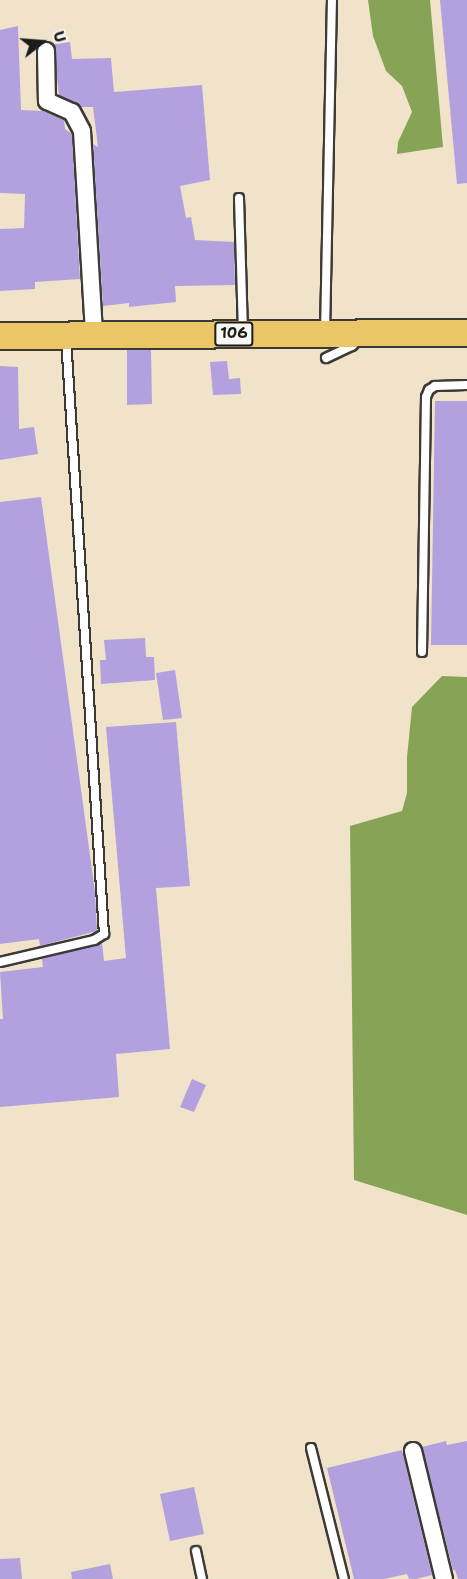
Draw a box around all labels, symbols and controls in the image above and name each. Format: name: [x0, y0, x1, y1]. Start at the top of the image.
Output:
north arrow: [12, 12, 72, 72]
text: U: [48, 28, 71, 45]
road number: 106: [213, 322, 255, 346]

